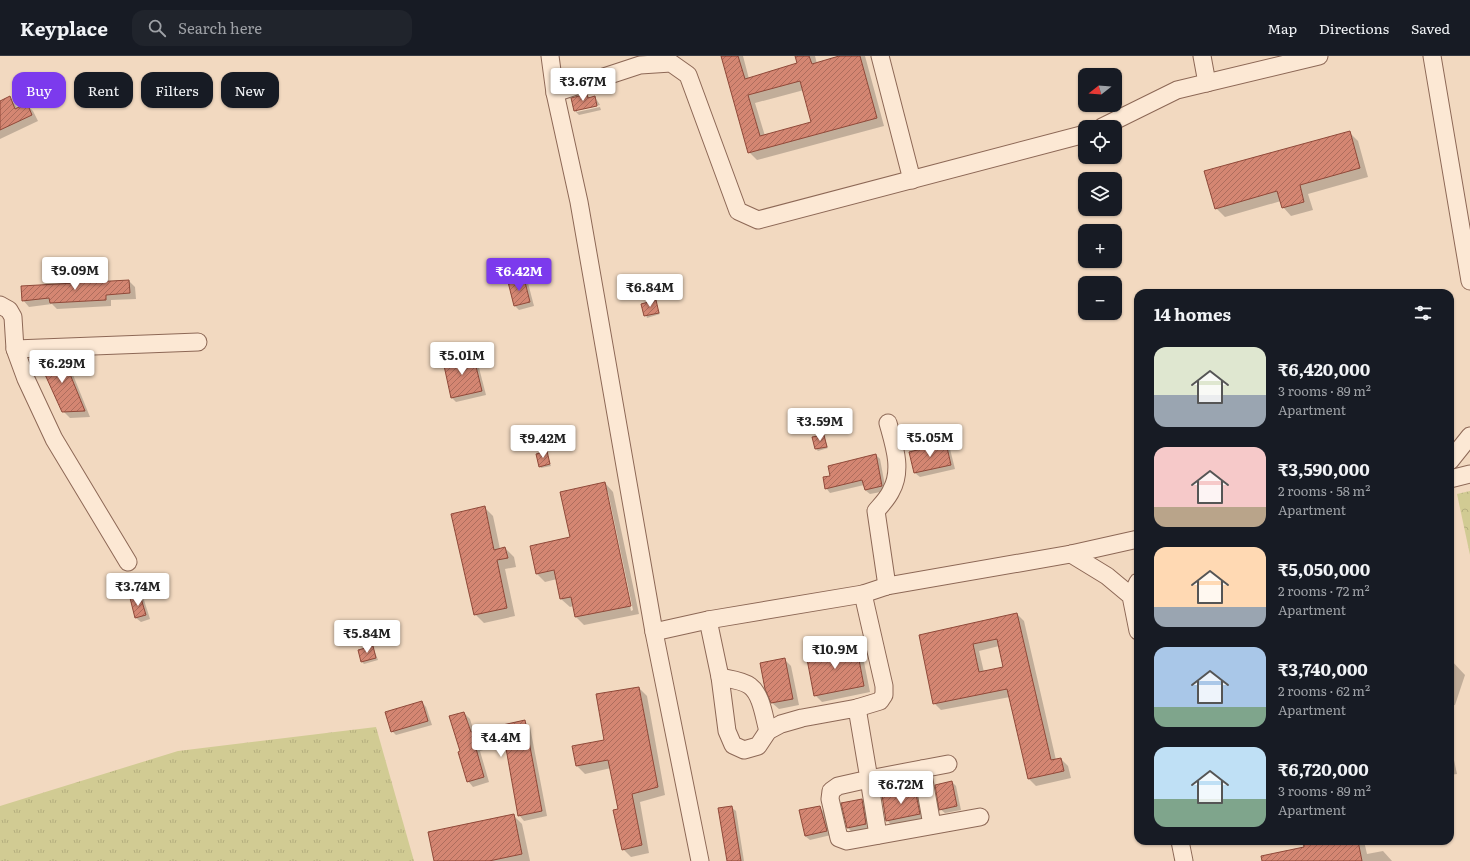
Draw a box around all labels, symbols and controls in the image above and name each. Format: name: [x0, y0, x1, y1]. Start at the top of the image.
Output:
search box: [132, 10, 412, 46]
text: Keyplace: [20, 14, 108, 42]
text: Search here: [178, 16, 262, 39]
icon: search: [146, 17, 168, 39]
text: Map: [1267, 18, 1297, 38]
text: Directions: [1319, 18, 1389, 38]
text: Saved: [1411, 18, 1450, 38]
pin: ₹3.67M: [550, 68, 616, 102]
north arrow: [1078, 68, 1122, 112]
map controls: [1078, 68, 1122, 320]
text: ₹3.67M: [560, 71, 606, 90]
chip: Buy: [12, 72, 66, 108]
chip: Rent: [74, 72, 133, 108]
chip: Filters: [141, 72, 213, 108]
chip: New: [221, 72, 279, 108]
button: locate: [1078, 120, 1122, 164]
button: layers: [1078, 172, 1122, 216]
button: +: [1078, 224, 1122, 268]
pin: ₹9.09M: [42, 257, 108, 291]
pin: ₹6.42M: [486, 258, 552, 292]
text: ₹9.09M: [51, 260, 99, 279]
text: ₹6.42M: [495, 261, 543, 280]
pin: ₹6.84M: [617, 274, 683, 308]
button: −: [1078, 276, 1122, 320]
text: ₹6.84M: [626, 277, 674, 296]
text: 14 homes: [1154, 301, 1231, 326]
icon: filters: [1412, 302, 1434, 324]
pin: ₹5.01M: [429, 342, 495, 376]
text: ₹5.01M: [439, 345, 485, 364]
pin: ₹6.29M: [29, 350, 95, 384]
text: ₹6.29M: [38, 353, 86, 372]
text: ₹6,420,000: [1278, 356, 1370, 381]
icon: home: [1186, 363, 1234, 411]
text: 3 rooms · 89 m²: [1278, 381, 1371, 400]
text: Apartment: [1278, 400, 1346, 419]
pin: ₹3.59M: [787, 408, 853, 442]
text: ₹3.59M: [797, 411, 843, 430]
pin: ₹5.05M: [897, 424, 963, 458]
pin: ₹9.42M: [510, 425, 576, 459]
text: ₹5.05M: [906, 427, 954, 446]
text: ₹9.42M: [520, 428, 566, 447]
text: ₹3,590,000: [1278, 456, 1370, 481]
icon: home: [1186, 463, 1234, 511]
text: 2 rooms · 58 m²: [1278, 481, 1370, 500]
text: Apartment: [1278, 500, 1346, 519]
text: ₹5,050,000: [1278, 556, 1370, 581]
icon: home: [1186, 563, 1234, 611]
pin: ₹3.74M: [105, 573, 171, 607]
text: ₹3.74M: [115, 576, 161, 595]
text: 2 rooms · 72 m²: [1278, 581, 1370, 600]
text: Apartment: [1278, 600, 1346, 619]
pin: ₹5.84M: [334, 620, 400, 654]
text: ₹5.84M: [343, 623, 391, 642]
pin: ₹10.9M: [802, 636, 868, 670]
text: ₹10.9M: [812, 639, 858, 658]
text: ₹3,740,000: [1278, 656, 1368, 681]
icon: home: [1186, 663, 1234, 711]
text: 2 rooms · 62 m²: [1278, 681, 1370, 700]
text: Apartment: [1278, 700, 1346, 719]
pin: ₹4.4M: [473, 724, 529, 758]
text: ₹4.4M: [481, 727, 521, 746]
text: ₹6,720,000: [1278, 756, 1369, 781]
icon: home: [1186, 763, 1234, 811]
pin: ₹6.72M: [868, 771, 934, 805]
text: ₹6.72M: [878, 774, 924, 793]
text: 3 rooms · 89 m²: [1278, 781, 1371, 800]
text: Apartment: [1278, 800, 1346, 819]

